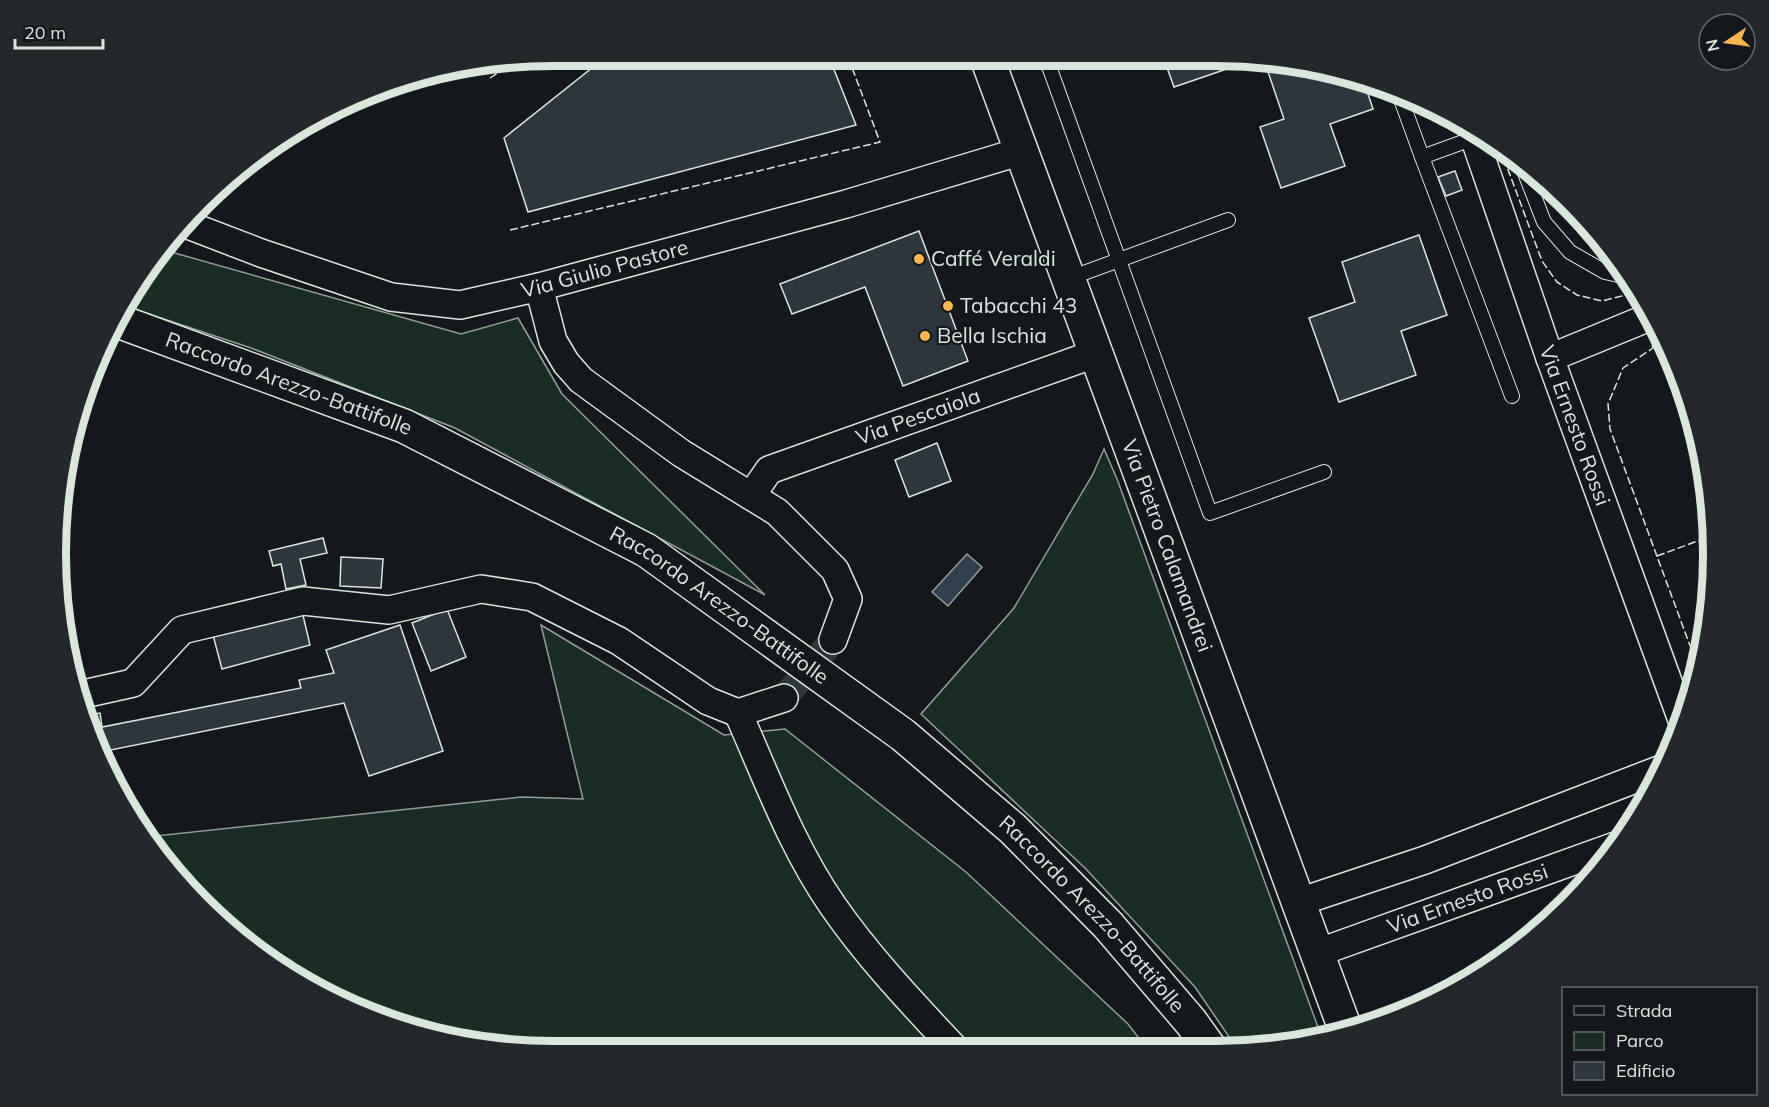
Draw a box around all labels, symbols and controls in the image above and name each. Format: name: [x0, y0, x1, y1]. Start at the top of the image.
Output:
scale bar: [15, 12, 104, 50]
north arrow: [1697, 12, 1757, 72]
text: 20 m: [24, 21, 66, 44]
text: N: [1701, 37, 1723, 54]
street label: Via Giulio Pastore: [518, 233, 691, 303]
place label: Caffé Veraldi: [931, 245, 1056, 271]
marker: Caffé Veraldi: [912, 252, 926, 266]
place label: Tabacchi 43: [960, 292, 1077, 318]
marker: Tabacchi 43: [941, 299, 955, 313]
place label: Bella Ischia: [937, 322, 1047, 348]
street label: Raccordo Arezzo-Battifolle: [162, 326, 417, 440]
marker: Bella Ischia: [918, 329, 932, 343]
street label: Via Ernesto Rossi: [1535, 342, 1617, 509]
street label: Via Pescaiola: [852, 382, 984, 450]
street label: Via Pietro Calamandrei: [1117, 436, 1219, 655]
street label: Raccordo Arezzo-Battifolle: [606, 520, 834, 689]
street label: Raccordo Arezzo-Battifolle: [994, 809, 1191, 1017]
street label: Via Ernesto Rossi: [1383, 857, 1551, 939]
legend: [1562, 987, 1757, 1095]
text: Strada: [1616, 999, 1672, 1022]
text: Parco: [1616, 1029, 1664, 1052]
text: Edificio: [1616, 1059, 1675, 1082]

